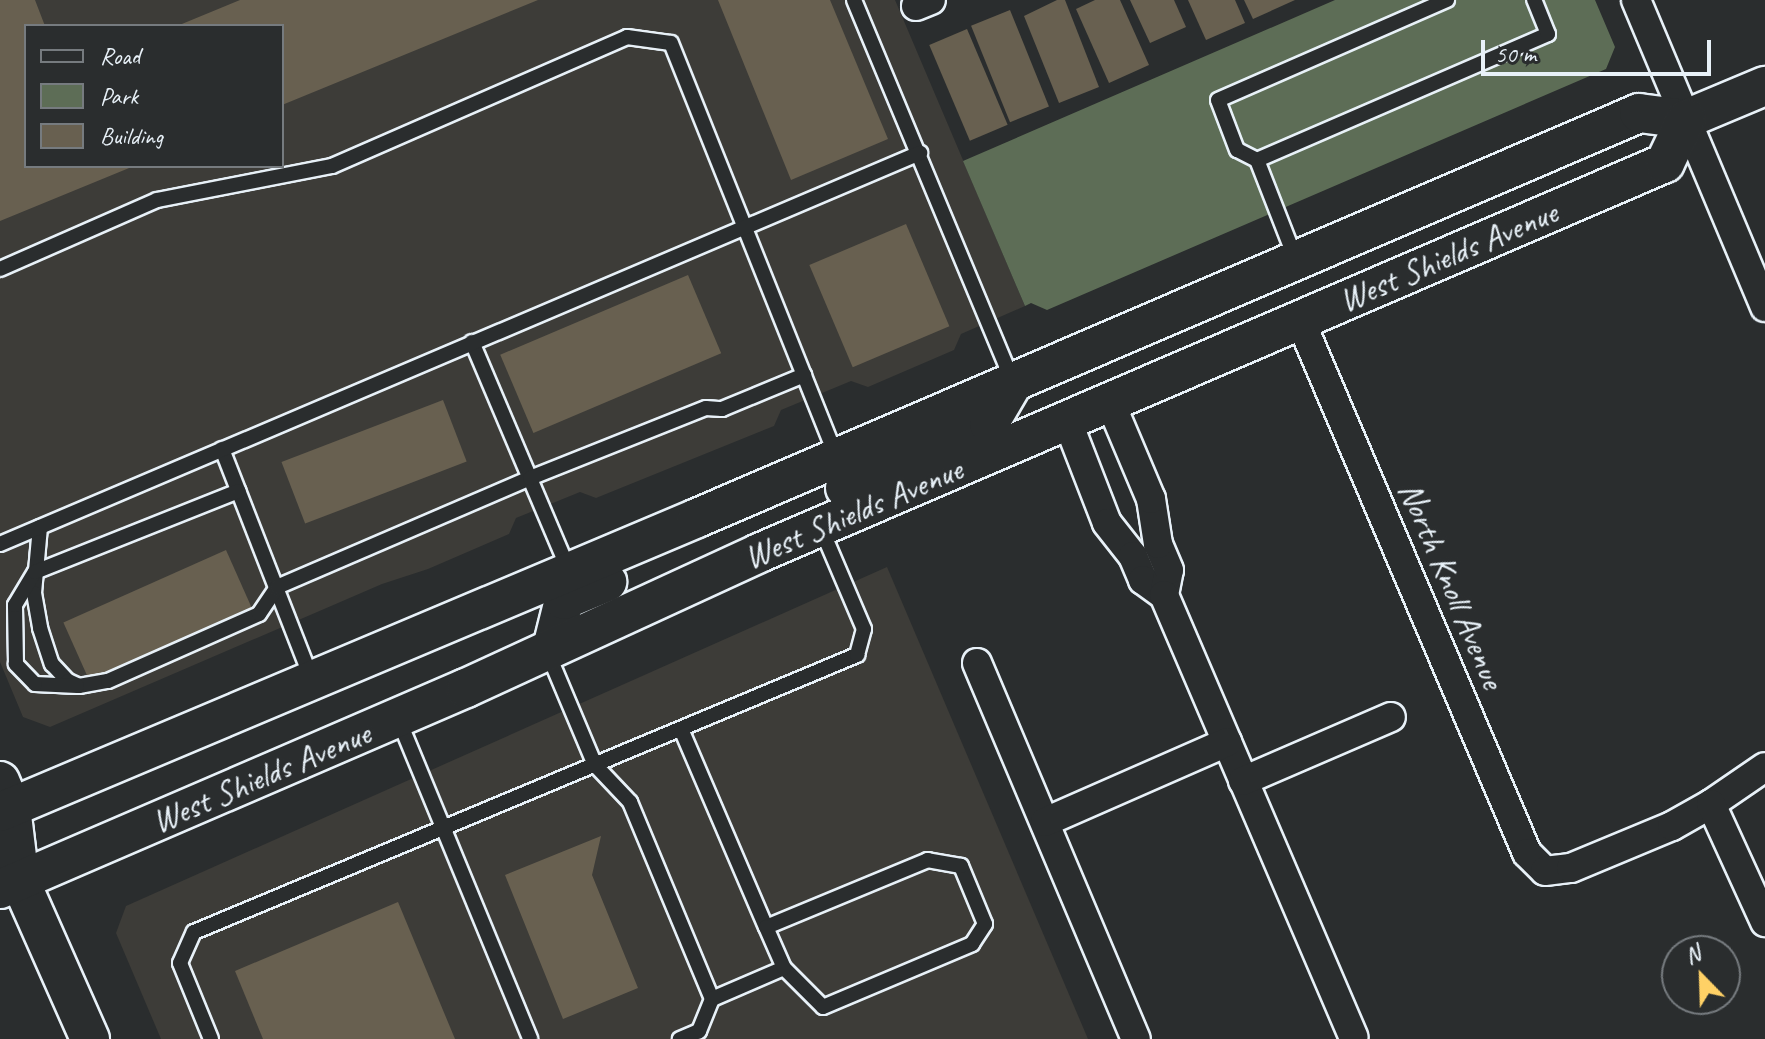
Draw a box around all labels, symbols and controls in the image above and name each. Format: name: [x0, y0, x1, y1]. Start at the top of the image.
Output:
legend: [24, 24, 284, 168]
scale bar: [1485, 24, 1715, 74]
text: 50 m: [1495, 39, 1536, 69]
text: Road: [100, 41, 140, 71]
text: Park: [100, 81, 138, 111]
text: Building: [100, 121, 163, 151]
street label: West Shields Avenue: [1332, 191, 1564, 321]
street label: West Shields Avenue: [737, 448, 969, 578]
street label: North Knoll Avenue: [1390, 476, 1514, 694]
street label: West Shields Avenue: [145, 712, 377, 842]
north arrow: [1661, 935, 1741, 1015]
text: N: [1681, 939, 1704, 970]

